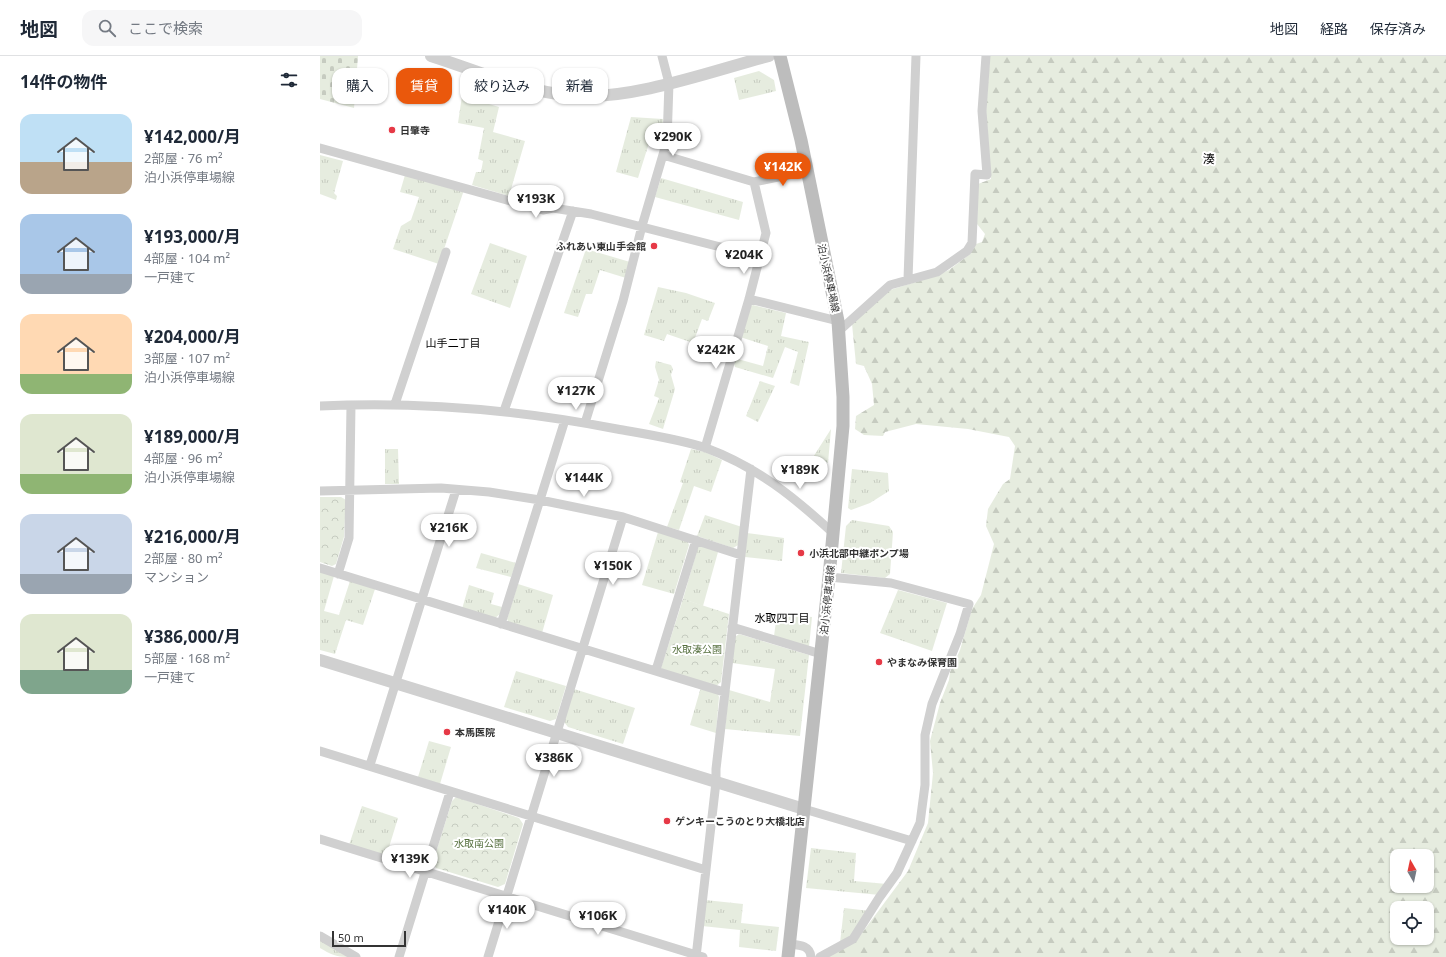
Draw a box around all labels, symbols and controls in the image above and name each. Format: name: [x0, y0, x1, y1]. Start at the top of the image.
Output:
search box: [82, 10, 362, 46]
text: 地図: [20, 16, 58, 42]
icon: search: [96, 17, 118, 39]
text: ここで検索: [128, 18, 203, 38]
text: 地図: [1270, 19, 1298, 38]
text: 経路: [1320, 19, 1348, 38]
text: 保存済み: [1370, 19, 1426, 38]
chip: 購入: [332, 68, 388, 104]
chip: 賃貸: [396, 68, 452, 104]
chip: 絞り込み: [460, 68, 544, 104]
chip: 新着: [552, 68, 608, 104]
icon: filters: [278, 69, 300, 91]
text: 14件の物件: [20, 70, 107, 93]
place label: 日肇寺: [400, 123, 430, 137]
pin: ¥290K: [645, 123, 701, 157]
text: ¥142,000/月: [144, 125, 241, 148]
marker: 日肇寺: [387, 125, 397, 135]
text: ¥290K: [654, 127, 692, 145]
icon: home: [52, 130, 100, 178]
text: 2部屋 · 76 m²: [144, 149, 223, 167]
district label: 湊: [1203, 150, 1215, 167]
pin: ¥142K: [755, 153, 811, 187]
text: ¥142K: [764, 157, 802, 175]
text: 泊小浜停車場線: [144, 168, 235, 186]
pin: ¥193K: [508, 185, 564, 219]
text: ¥193K: [517, 189, 555, 207]
text: ¥193,000/月: [144, 225, 241, 248]
icon: home: [52, 230, 100, 278]
place label: ふれあい東山手会館: [556, 239, 646, 253]
marker: ふれあい東山手会館: [649, 241, 659, 251]
pin: ¥204K: [716, 241, 772, 275]
street label: 泊小浜停車場線: [815, 242, 843, 314]
text: ¥204K: [725, 245, 763, 263]
text: 4部屋 · 104 m²: [144, 249, 230, 267]
text: 一戸建て: [144, 268, 196, 286]
text: ¥204,000/月: [144, 325, 241, 348]
icon: home: [52, 330, 100, 378]
district label: 山手二丁目: [426, 335, 481, 350]
pin: ¥242K: [688, 336, 744, 370]
text: ¥242K: [697, 340, 735, 358]
text: 3部屋 · 107 m²: [144, 349, 230, 367]
text: 泊小浜停車場線: [144, 368, 235, 386]
pin: ¥127K: [548, 377, 604, 411]
text: ¥127K: [557, 381, 595, 399]
text: ¥189,000/月: [144, 425, 241, 448]
icon: home: [52, 430, 100, 478]
text: 4部屋 · 96 m²: [144, 449, 223, 467]
pin: ¥189K: [772, 456, 828, 490]
text: ¥189K: [781, 460, 819, 478]
pin: ¥144K: [556, 464, 612, 498]
text: 泊小浜停車場線: [144, 468, 235, 486]
text: ¥144K: [565, 468, 603, 486]
pin: ¥216K: [421, 514, 477, 548]
text: ¥216K: [430, 518, 468, 536]
text: ¥216,000/月: [144, 525, 241, 548]
icon: home: [52, 530, 100, 578]
place label: 小浜北部中継ポンプ場: [809, 546, 909, 560]
marker: 小浜北部中継ポンプ場: [796, 548, 806, 558]
text: 2部屋 · 80 m²: [144, 549, 223, 567]
pin: ¥150K: [585, 552, 641, 586]
text: ¥150K: [594, 556, 632, 574]
street label: 泊小浜停車場線: [816, 564, 838, 636]
text: マンション: [144, 568, 209, 586]
district label: 水取四丁目: [755, 610, 810, 625]
text: ¥386,000/月: [144, 625, 241, 648]
icon: home: [52, 630, 100, 678]
park label: 水取湊公園: [672, 642, 722, 656]
text: 5部屋 · 168 m²: [144, 649, 230, 667]
place label: やまなみ保育園: [887, 655, 957, 669]
marker: やまなみ保育園: [874, 657, 884, 667]
text: 一戸建て: [144, 668, 196, 686]
place label: 本馬医院: [454, 725, 495, 739]
marker: 本馬医院: [442, 727, 452, 737]
pin: ¥386K: [526, 744, 582, 778]
text: ¥386K: [535, 748, 573, 766]
place label: ゲンキーこうのとり大橋北店: [675, 814, 805, 828]
marker: ゲンキーこうのとり大橋北店: [662, 816, 672, 826]
park label: 水取南公園: [454, 836, 504, 850]
pin: ¥139K: [382, 845, 438, 879]
text: ¥139K: [391, 849, 429, 867]
north arrow: [1390, 849, 1434, 893]
map controls: [1390, 849, 1434, 945]
pin: ¥140K: [479, 896, 535, 930]
text: ¥140K: [488, 900, 526, 918]
button: locate: [1390, 901, 1434, 945]
pin: ¥106K: [570, 902, 626, 936]
text: ¥106K: [579, 906, 617, 924]
scale bar: [332, 929, 406, 948]
text: 50 m: [338, 930, 364, 945]

